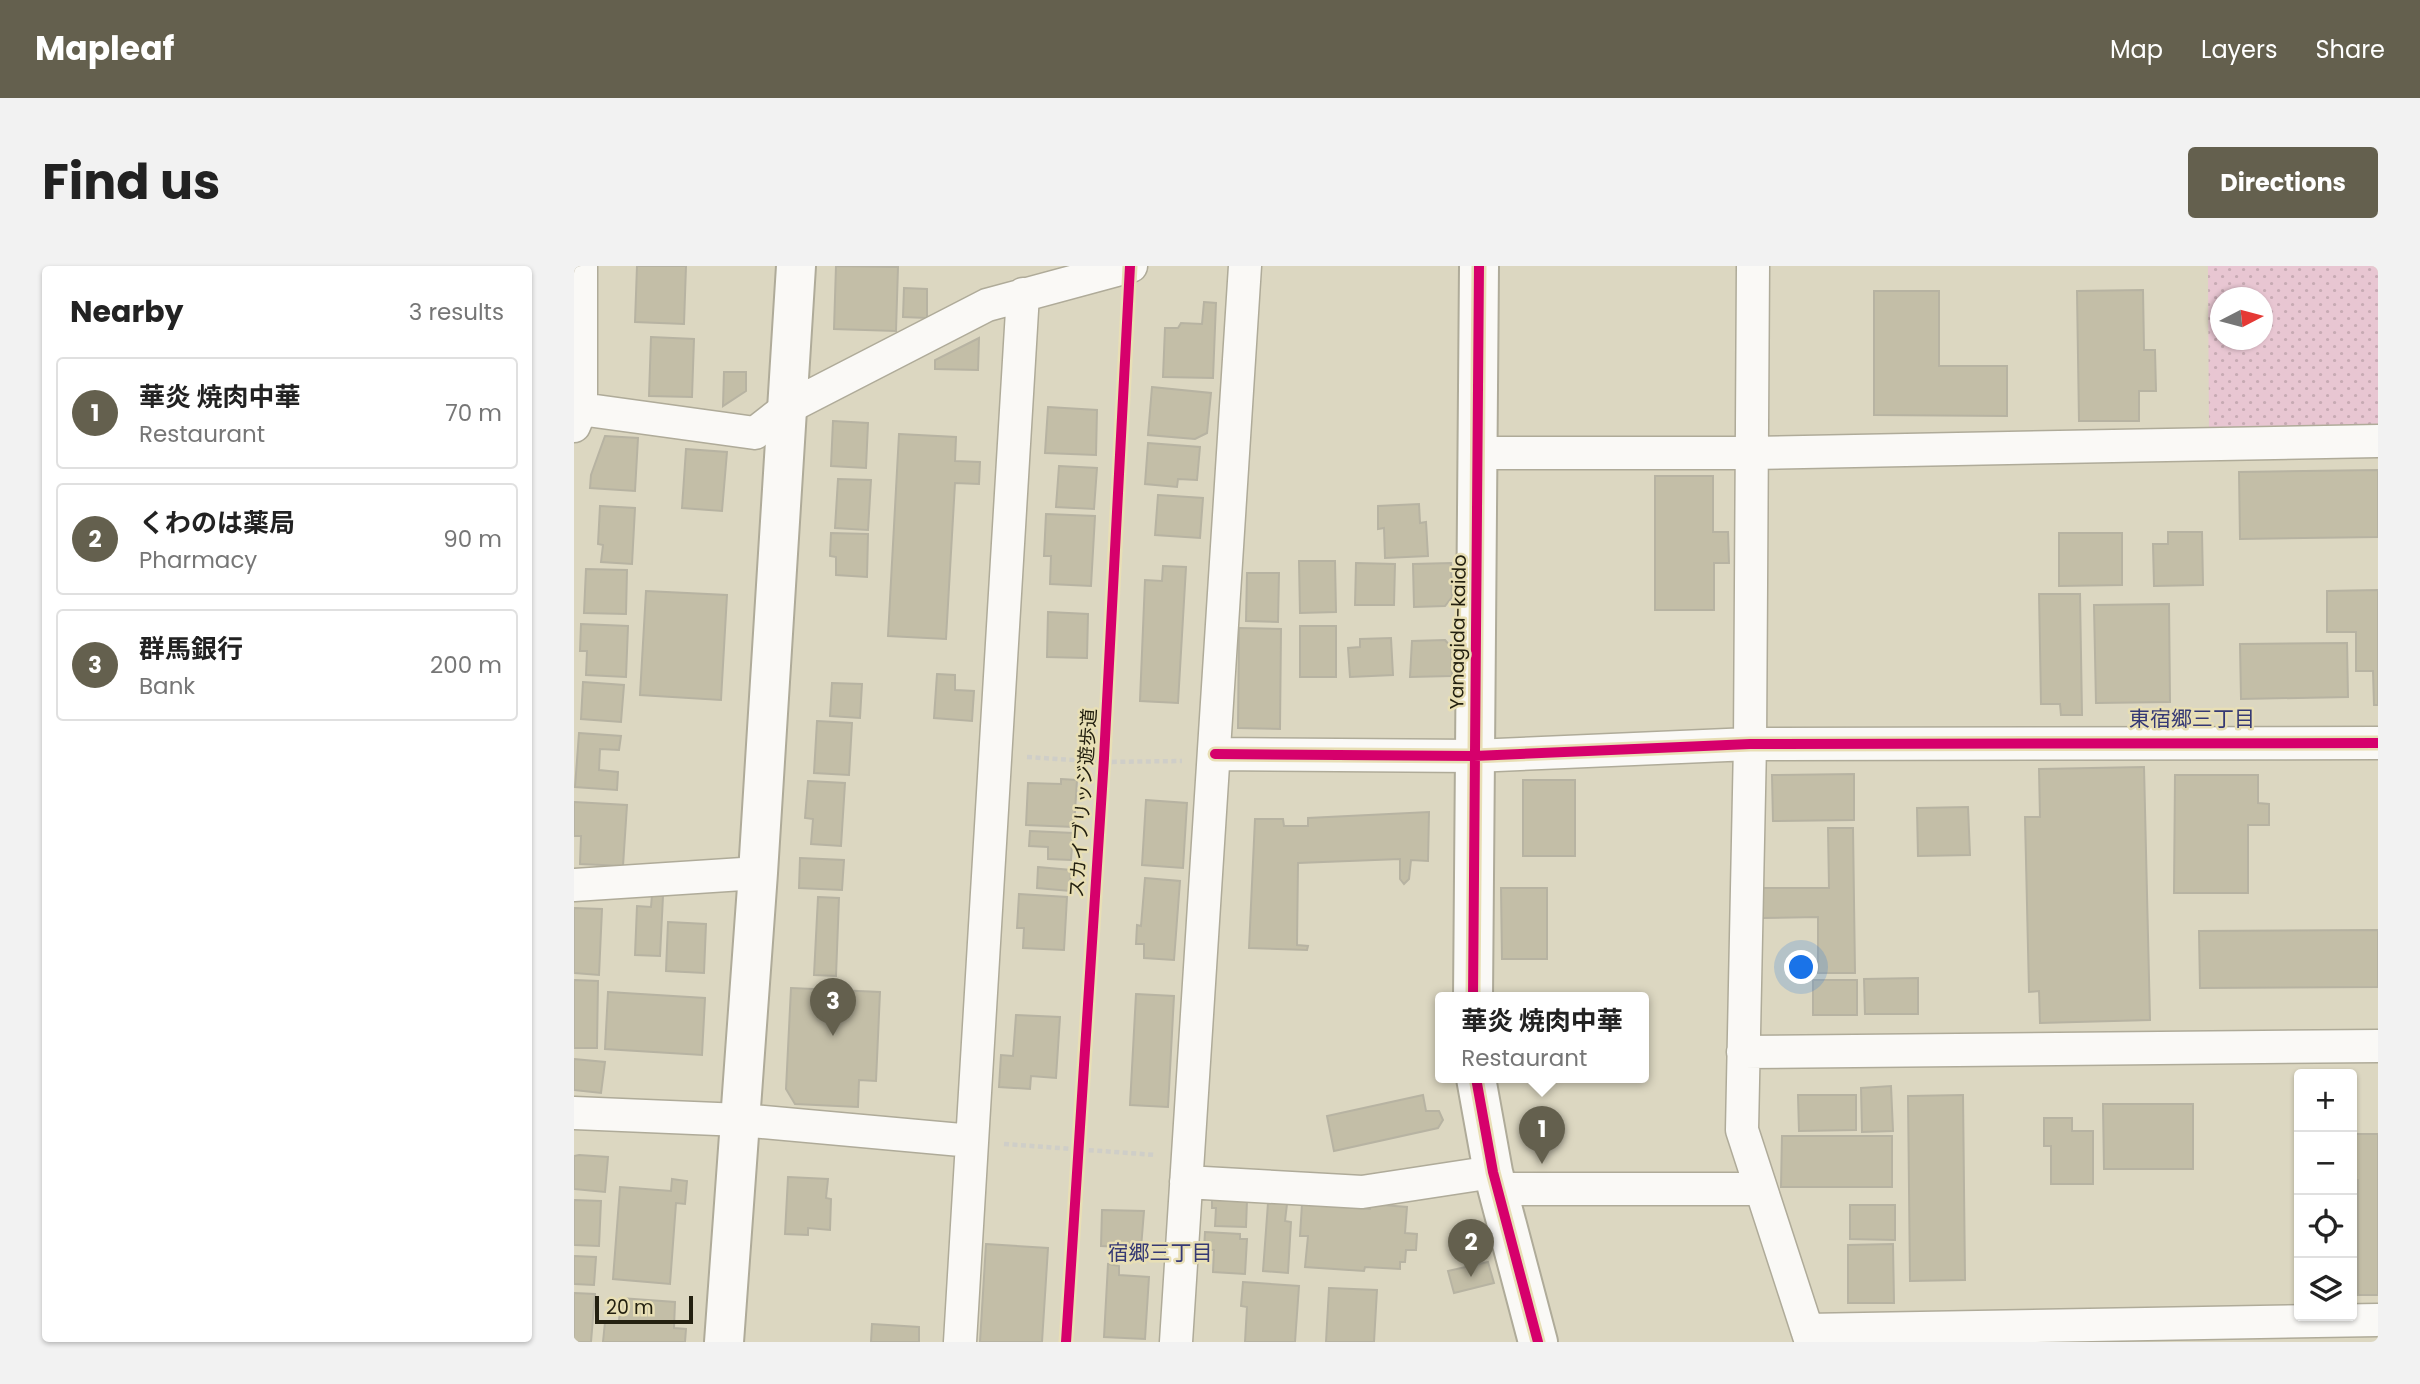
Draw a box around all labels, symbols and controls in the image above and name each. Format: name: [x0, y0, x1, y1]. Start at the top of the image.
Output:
text: Mapleaf: [35, 25, 174, 72]
text: Map: [2110, 33, 2163, 66]
text: Layers: [2201, 33, 2277, 66]
text: Share: [2315, 33, 2385, 66]
button: Directions: [2188, 147, 2378, 218]
text: Find us: [42, 148, 220, 216]
north arrow: [2210, 287, 2273, 350]
text: Nearby: [70, 290, 184, 333]
text: 3 results: [409, 296, 504, 328]
text: 華炎 焼肉中華: [139, 379, 301, 415]
text: 1: [91, 397, 99, 429]
text: 70 m: [445, 397, 502, 429]
text: Restaurant: [139, 418, 265, 450]
text: くわのは薬局: [139, 505, 295, 541]
text: 2: [88, 523, 102, 555]
text: 90 m: [443, 523, 502, 555]
text: Pharmacy: [139, 544, 257, 576]
street label: Yanagida-kaido: [1443, 554, 1473, 710]
text: 群馬銀行: [139, 631, 243, 667]
text: 3: [88, 649, 102, 681]
text: 200 m: [430, 649, 502, 681]
text: Bank: [139, 670, 195, 702]
district label: 東宿郷三丁目: [2129, 704, 2255, 733]
street label: スカイブリッジ遊歩道: [1063, 707, 1103, 899]
your location: [1784, 950, 1818, 984]
pin: 3: [810, 978, 856, 1036]
popup: [1435, 992, 1649, 1083]
text: 華炎 焼肉中華: [1461, 1003, 1623, 1039]
text: Restaurant: [1461, 1042, 1587, 1074]
map controls: [2294, 1069, 2357, 1321]
button: +: [2294, 1069, 2357, 1132]
pin: 1: [1519, 1106, 1565, 1164]
button: −: [2294, 1132, 2357, 1195]
button: locate: [2294, 1195, 2357, 1258]
pin: 2: [1448, 1219, 1494, 1277]
district label: 宿郷三丁目: [1108, 1238, 1213, 1267]
button: layers: [2294, 1258, 2357, 1321]
scale bar: [595, 1293, 693, 1325]
text: 20 m: [606, 1294, 654, 1321]

